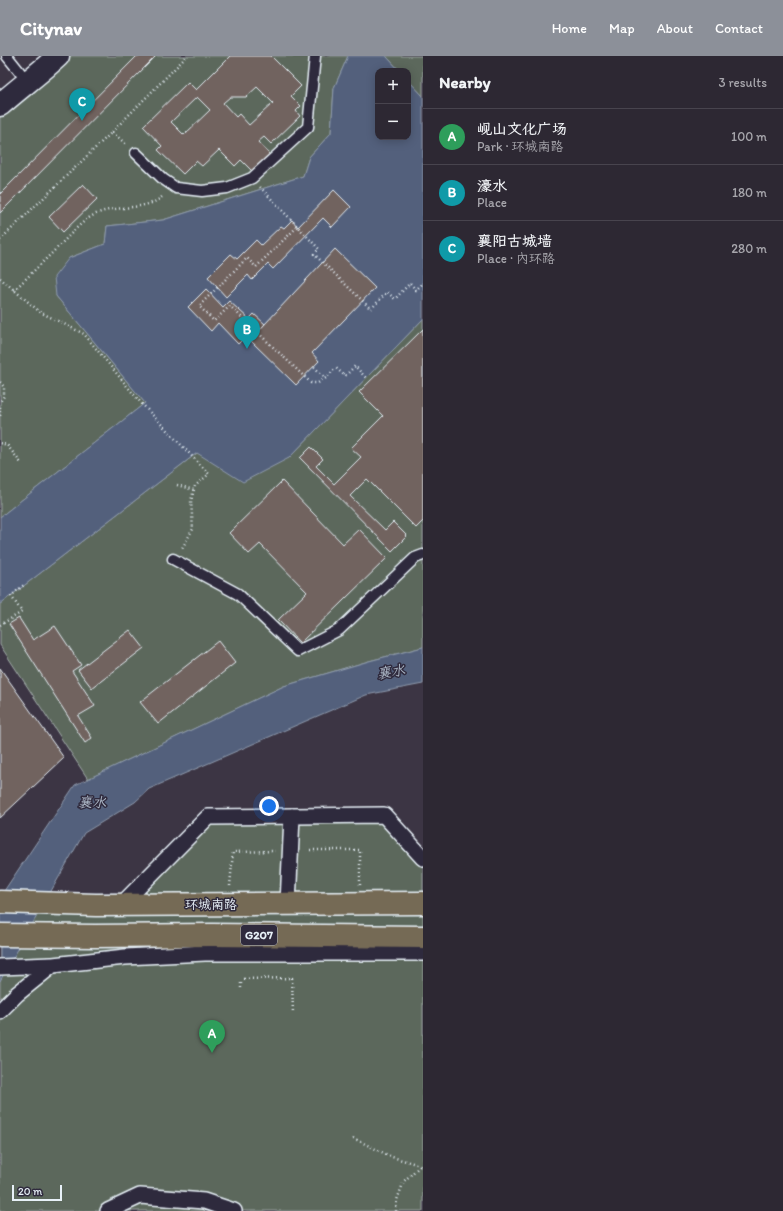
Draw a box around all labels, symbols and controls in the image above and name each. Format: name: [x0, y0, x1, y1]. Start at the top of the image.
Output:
text: Citynav: [20, 17, 82, 40]
text: Home: [552, 20, 587, 37]
text: Map: [609, 20, 635, 37]
text: About: [657, 20, 693, 37]
text: Contact: [715, 20, 763, 37]
map controls: [375, 68, 411, 140]
button: +: [375, 68, 411, 104]
text: Nearby: [439, 72, 491, 92]
text: 3 results: [718, 75, 767, 90]
pin: C: [69, 88, 95, 121]
button: −: [375, 104, 411, 140]
text: 岘山文化广场: [477, 120, 567, 138]
text: A: [448, 129, 456, 144]
text: 100 m: [731, 129, 767, 144]
text: Park · 环城南路: [477, 139, 564, 154]
text: 濠水: [477, 177, 507, 195]
text: B: [448, 185, 456, 200]
text: 180 m: [732, 185, 767, 200]
text: Place: [477, 195, 507, 210]
text: 襄阳古城墙: [477, 232, 552, 250]
text: C: [448, 241, 456, 256]
text: 280 m: [731, 241, 767, 256]
text: Place · 内环路: [477, 251, 555, 266]
pin: B: [234, 316, 260, 349]
water label: 襄水: [376, 661, 407, 683]
water label: 襄水: [78, 794, 107, 811]
your location: [259, 796, 279, 816]
street label: 环城南路: [185, 897, 237, 912]
road number: G207: [241, 925, 277, 945]
pin: A: [199, 1020, 225, 1053]
scale bar: [12, 1183, 62, 1202]
text: 20 m: [18, 1185, 42, 1198]

